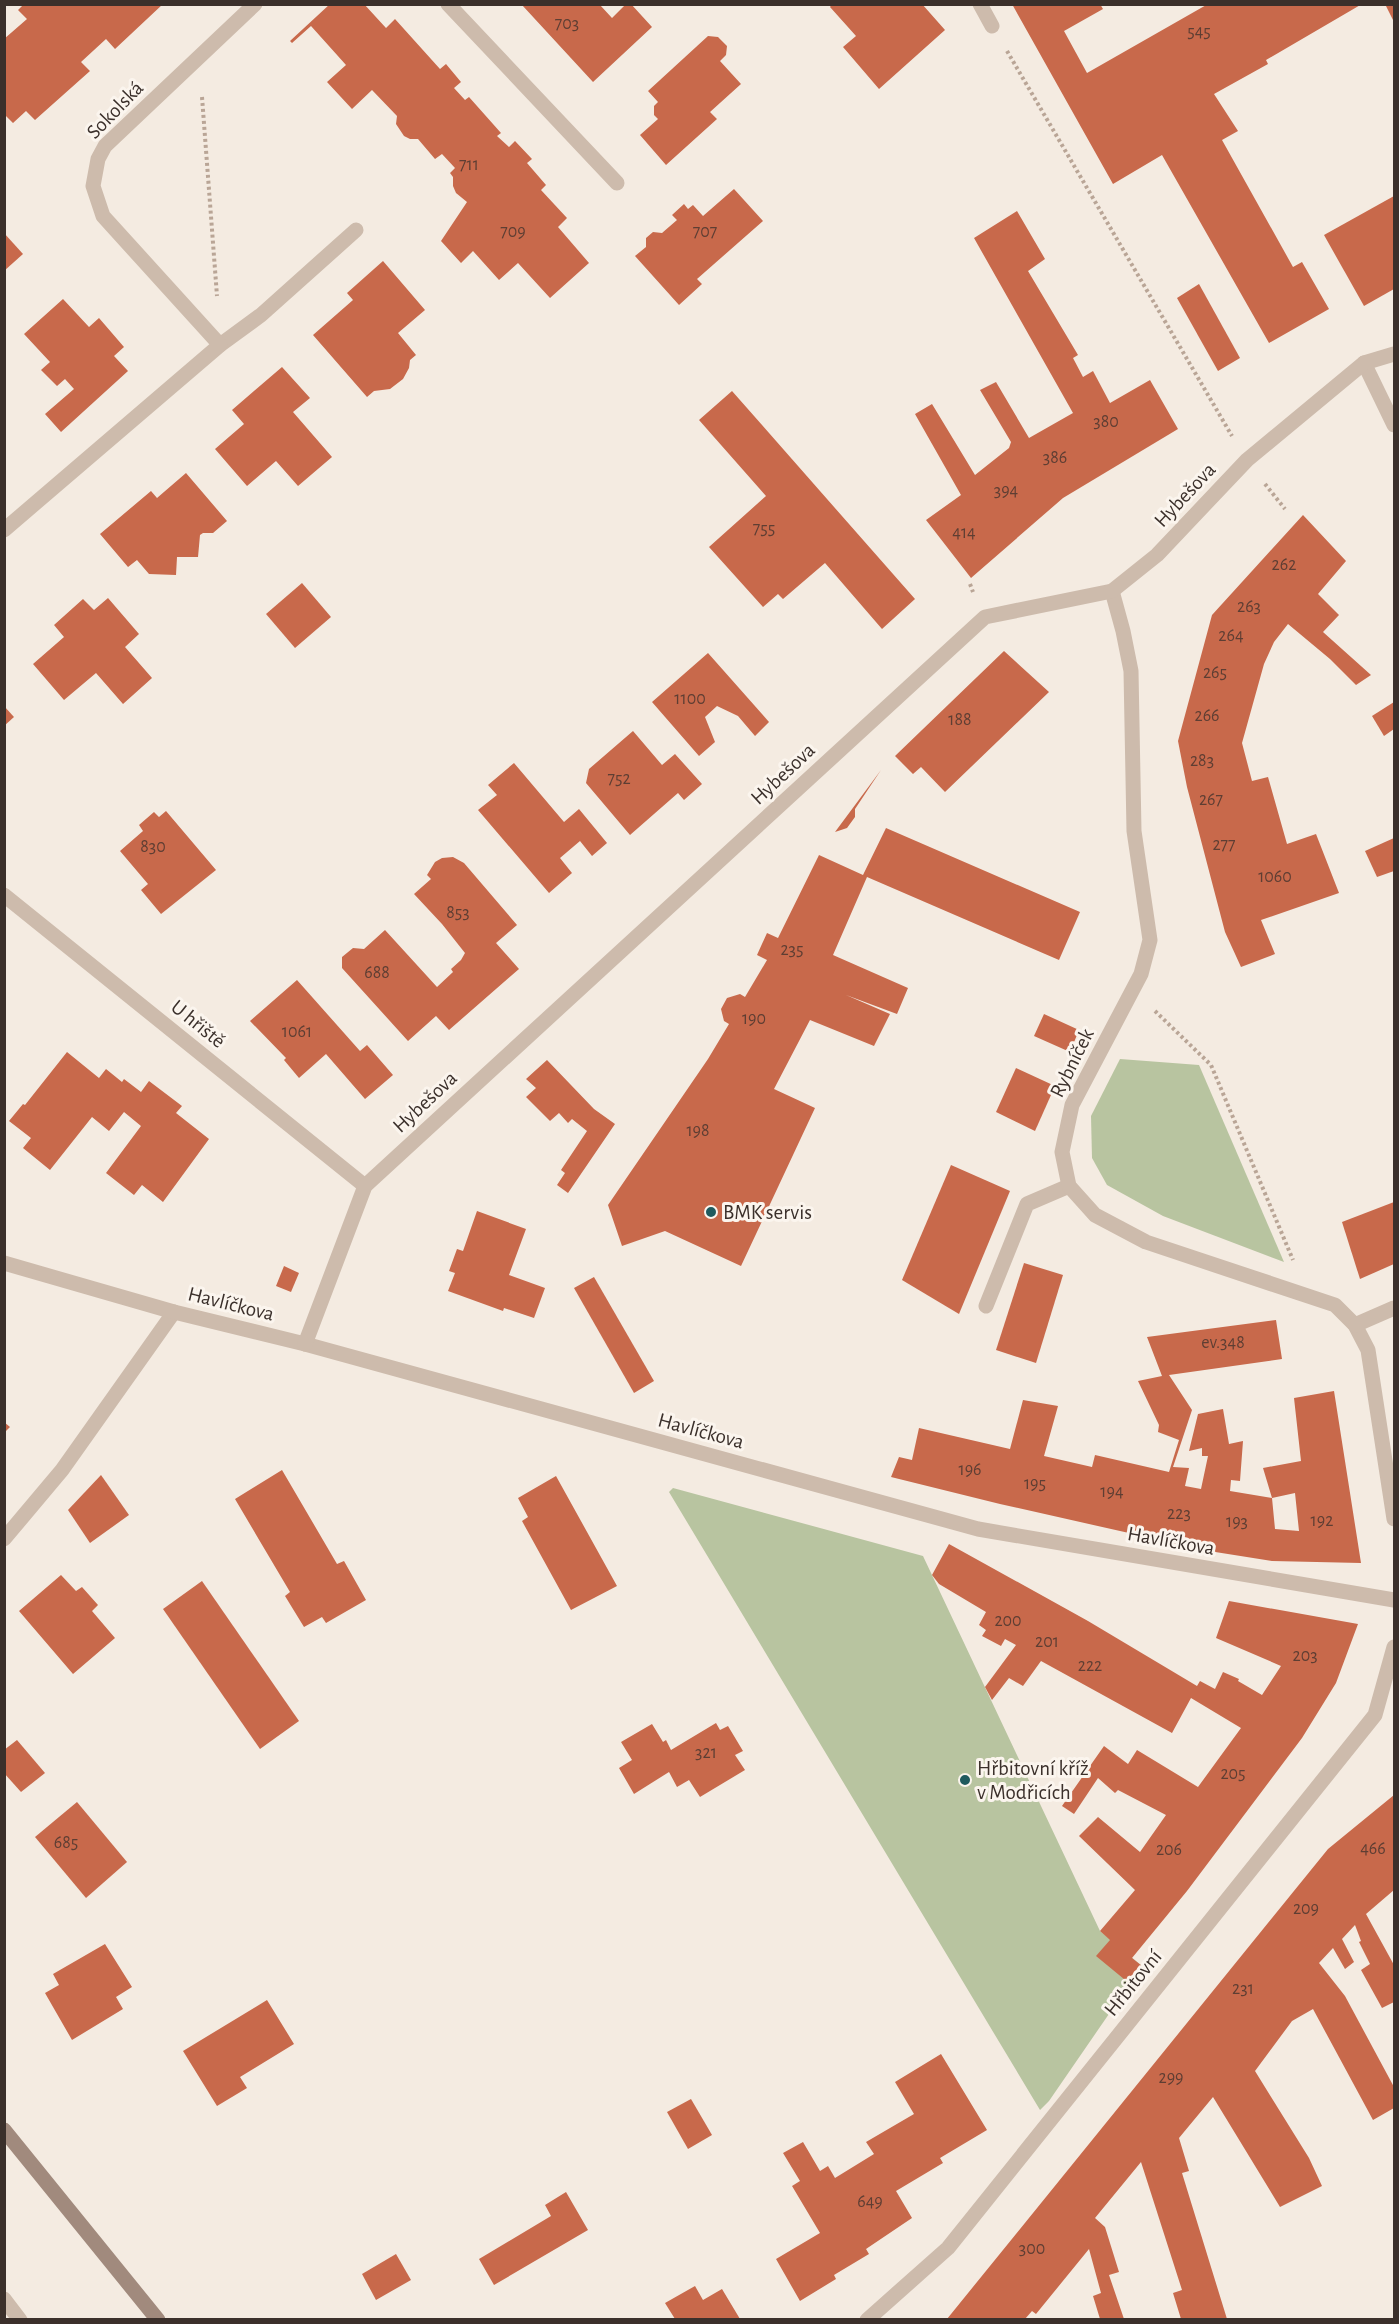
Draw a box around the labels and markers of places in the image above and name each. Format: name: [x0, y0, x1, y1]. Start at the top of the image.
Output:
place label: BMK servis: [723, 1202, 812, 1223]
marker: BMK servis: [704, 1205, 718, 1219]
place label: Hřbitovní kříž v Modřicích: [977, 1758, 1089, 1803]
marker: Hřbitovní kříž v Modřicích: [958, 1773, 972, 1787]

